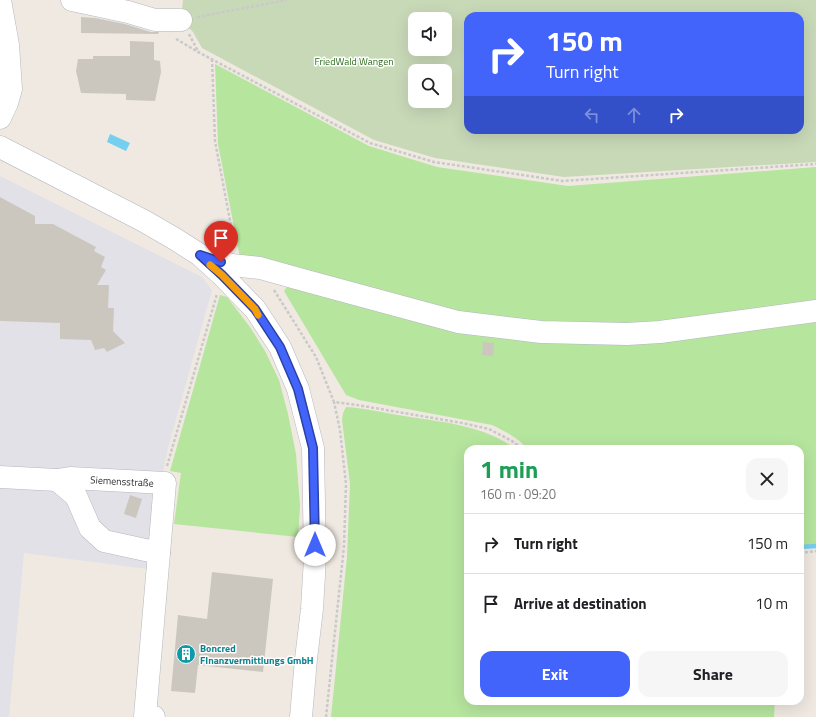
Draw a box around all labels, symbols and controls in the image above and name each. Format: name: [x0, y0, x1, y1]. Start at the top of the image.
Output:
map controls: [408, 12, 452, 108]
button: sound: [408, 12, 452, 56]
text: 150 m: [546, 19, 623, 62]
icon: right: [480, 28, 532, 80]
park label: FriedWald Wangen: [314, 54, 394, 69]
text: Turn right: [546, 58, 619, 85]
button: search: [408, 64, 452, 108]
icon: left: [581, 104, 603, 126]
icon: ahead: [623, 104, 645, 126]
icon: right: [665, 104, 687, 126]
pin: [204, 221, 238, 262]
icon: arrive: [210, 227, 232, 249]
text: 1 min: [480, 451, 538, 487]
button: close: [746, 458, 788, 500]
street label: Siemensstraße: [90, 472, 154, 491]
text: 160 m · 09:20: [480, 484, 556, 504]
position arrow: [294, 524, 336, 566]
text: Turn right: [514, 532, 578, 555]
text: 150 m: [747, 532, 788, 555]
icon: right: [480, 533, 502, 555]
text: Arrive at destination: [514, 592, 647, 615]
text: 10 m: [755, 592, 788, 615]
icon: arrive: [480, 593, 502, 615]
place label: Boncred FInanzvermittlungs GmbH: [200, 641, 314, 668]
building icon: Boncred FInanzvermittlungs GmbH: [175, 643, 197, 665]
button: Exit: [480, 651, 630, 697]
button: Share: [638, 651, 788, 697]

